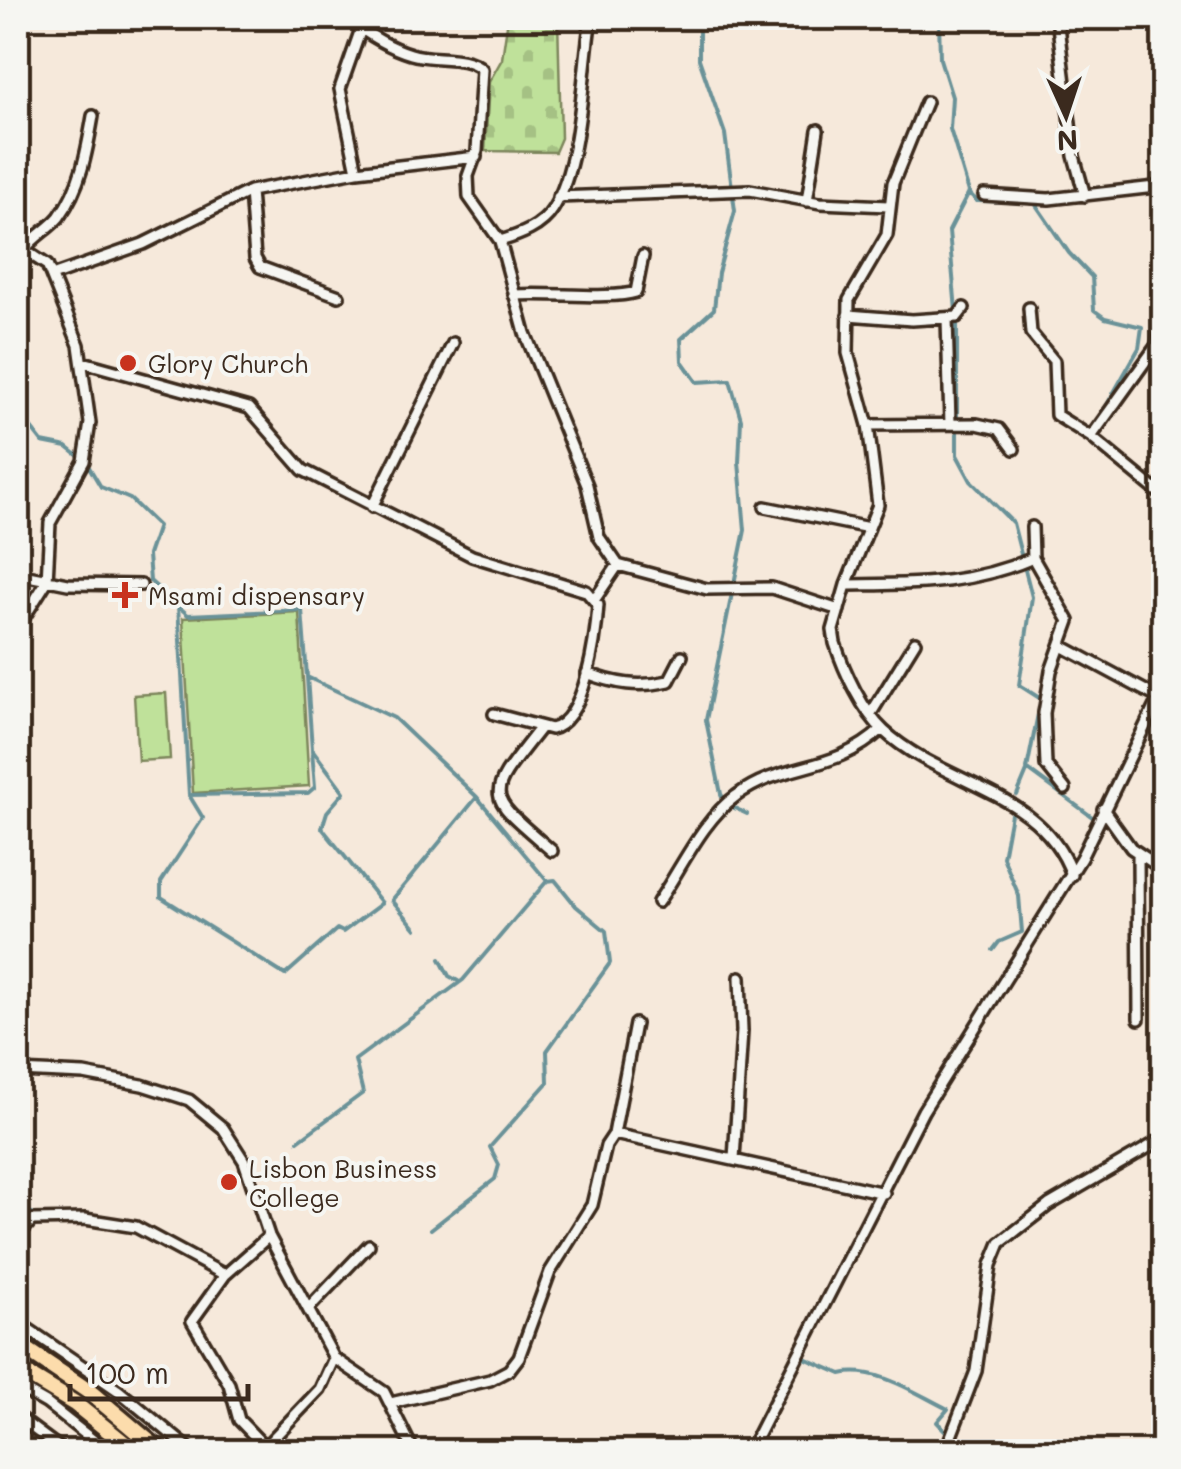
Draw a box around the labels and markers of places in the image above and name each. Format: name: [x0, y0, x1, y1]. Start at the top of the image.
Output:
place label: Glory Church: [148, 347, 308, 380]
marker: Glory Church: [117, 352, 139, 374]
place label: Msami dispensary: [148, 579, 365, 612]
marker: Msami dispensary: [112, 582, 138, 608]
place label: Lisbon Business College: [249, 1152, 437, 1213]
marker: Lisbon Business College: [218, 1171, 240, 1193]

